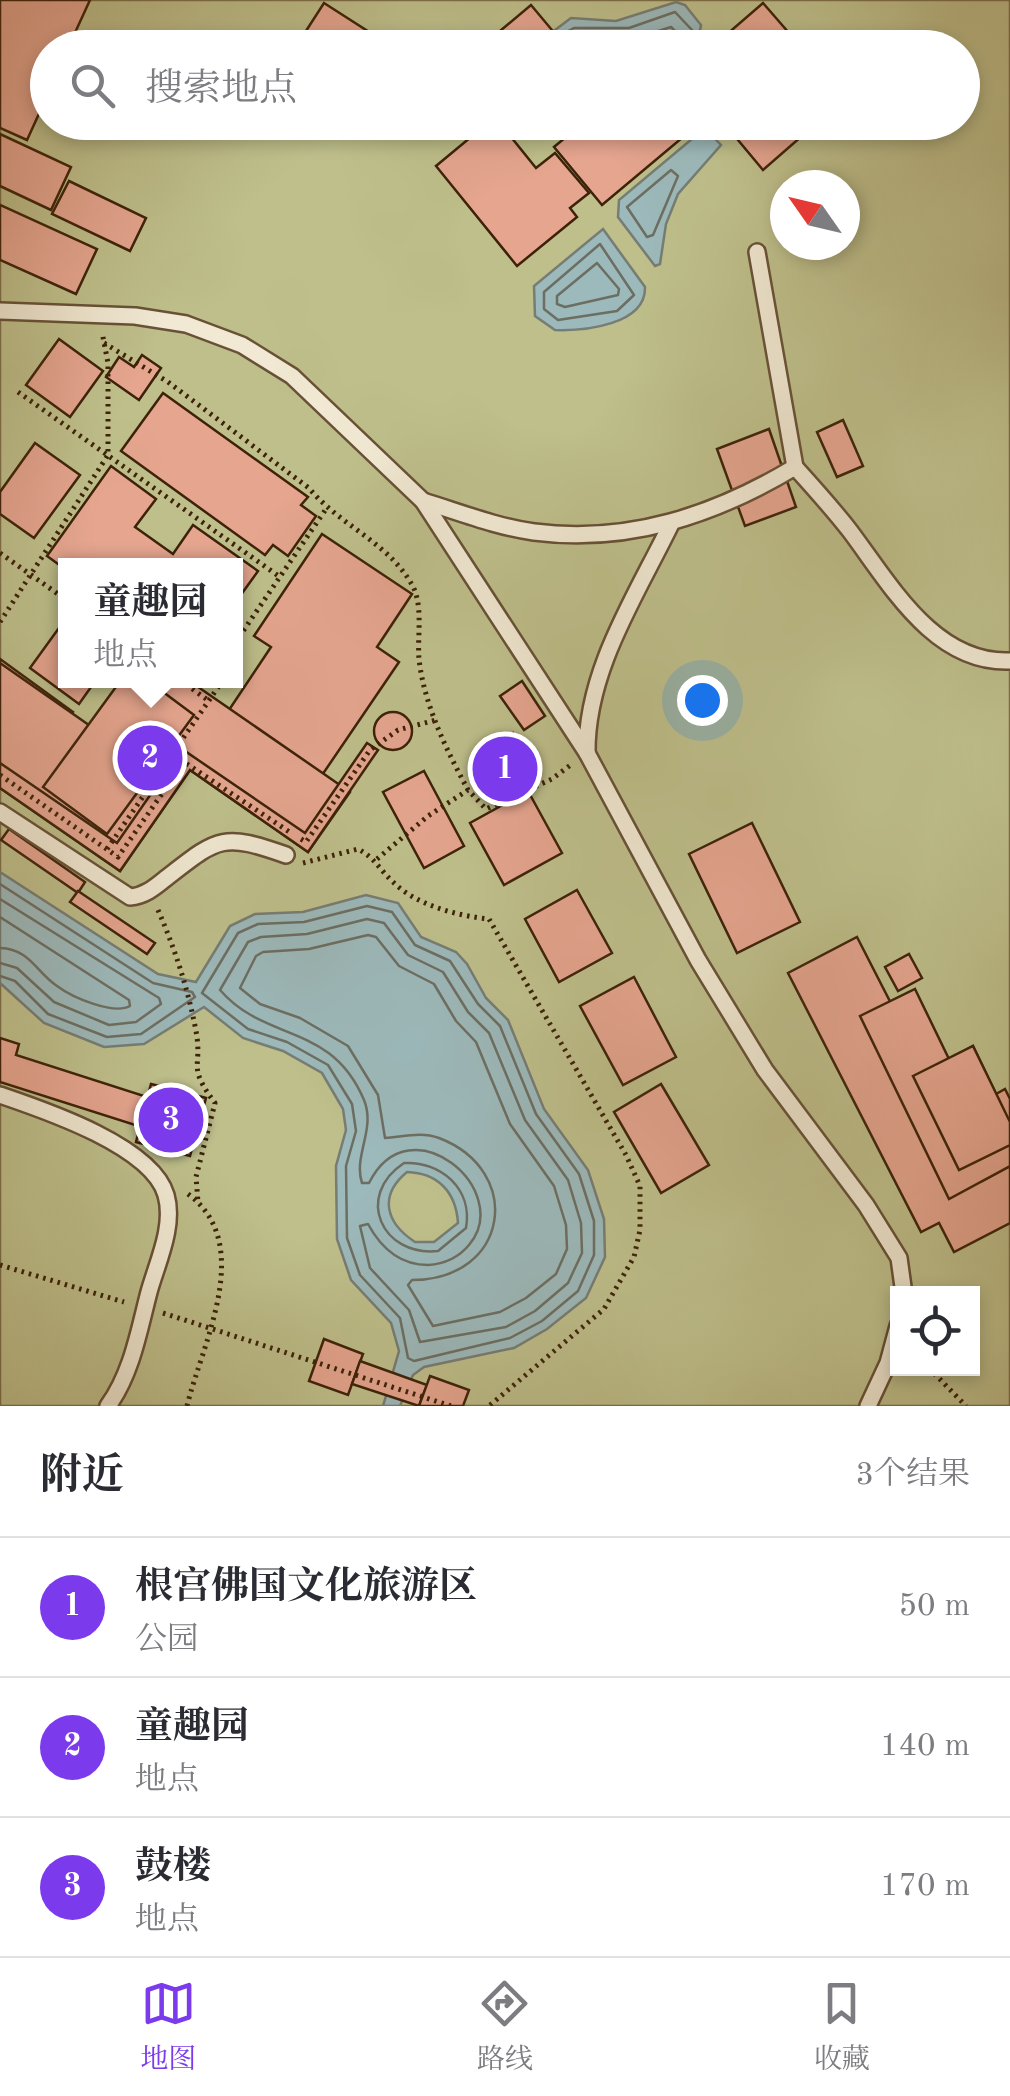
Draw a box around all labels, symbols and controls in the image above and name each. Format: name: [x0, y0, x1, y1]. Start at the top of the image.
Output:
search box: [30, 30, 980, 140]
icon: search: [65, 58, 120, 113]
text: 搜索地点: [145, 71, 297, 109]
north arrow: [770, 170, 860, 260]
popup: [58, 558, 243, 688]
text: 童趣园: [93, 585, 208, 623]
text: 地点: [93, 641, 158, 673]
your location: [677, 675, 728, 726]
pin: 2: [118, 720, 182, 796]
pin: 1: [472, 732, 538, 806]
pin: 3: [138, 1082, 204, 1158]
map controls: [890, 1286, 980, 1376]
button: locate: [890, 1286, 980, 1376]
text: 附近: [40, 1456, 124, 1498]
text: 3个结果: [855, 1460, 970, 1492]
text: 根宫佛国文化旅游区: [135, 1569, 477, 1607]
text: 1: [63, 1591, 82, 1623]
text: 50 m: [899, 1591, 970, 1623]
text: 公园: [135, 1625, 199, 1657]
text: 童趣园: [135, 1709, 249, 1747]
text: 2: [63, 1731, 82, 1763]
text: 140 m: [880, 1731, 970, 1763]
text: 地点: [135, 1765, 199, 1797]
text: 鼓楼: [135, 1849, 211, 1887]
text: 3: [63, 1871, 82, 1903]
text: 170 m: [880, 1871, 970, 1903]
text: 地点: [135, 1905, 199, 1937]
tab: 地图: [140, 1976, 196, 2079]
tab: 路线: [477, 1976, 533, 2079]
tab: 收藏: [814, 1976, 870, 2079]

